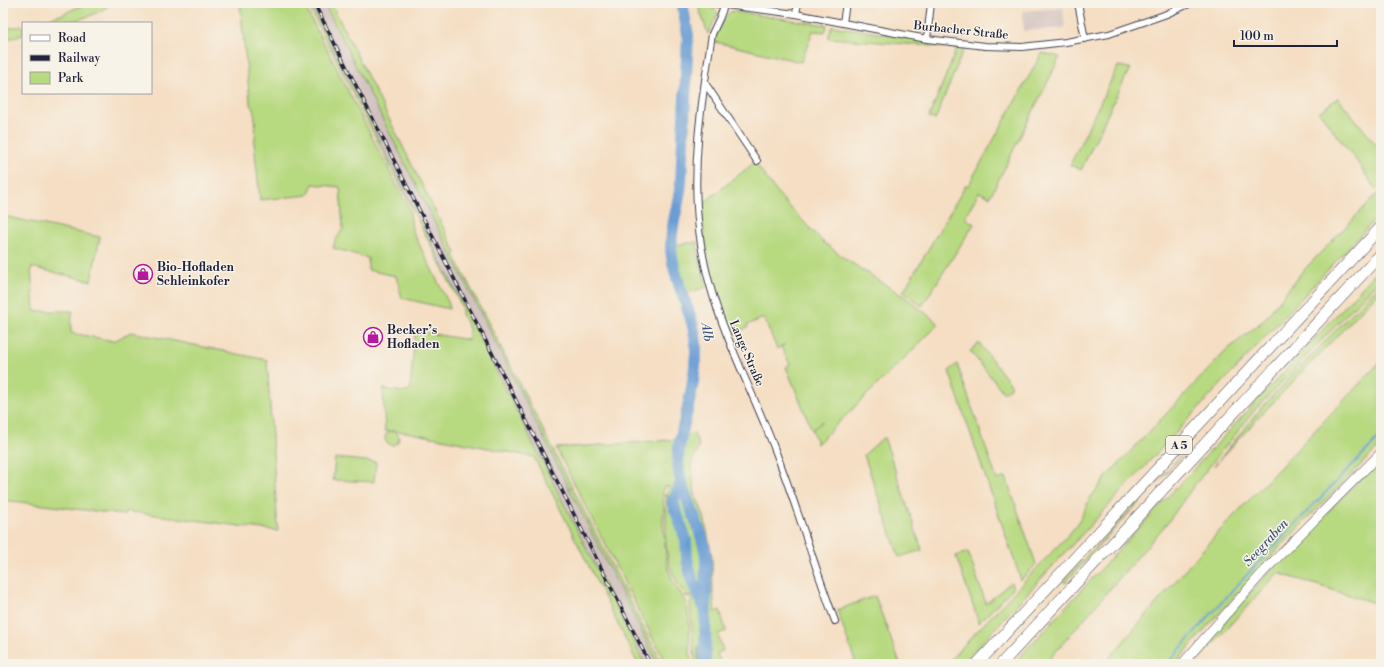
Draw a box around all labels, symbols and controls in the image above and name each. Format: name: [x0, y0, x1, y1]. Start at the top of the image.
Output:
street label: Burbacher Straße: [912, 18, 1009, 43]
legend: [22, 22, 152, 94]
scale bar: [1234, 22, 1337, 48]
text: 100 m: [1240, 29, 1274, 44]
text: Road: [58, 31, 86, 46]
text: Railway: [58, 51, 100, 66]
text: Park: [58, 71, 84, 86]
place label: Bio-Hofladen Schleinkofer: [157, 260, 235, 289]
shop icon: Bio-Hofladen Schleinkofer: [132, 263, 154, 285]
street label: Lange Straße: [726, 318, 767, 389]
water label: Alb: [698, 320, 716, 343]
place label: Becker’s Hofladen: [387, 323, 440, 352]
shop icon: Becker’s Hofladen: [362, 326, 384, 348]
road number: A 5: [1166, 436, 1192, 454]
water label: Seegraben: [1240, 515, 1292, 570]

